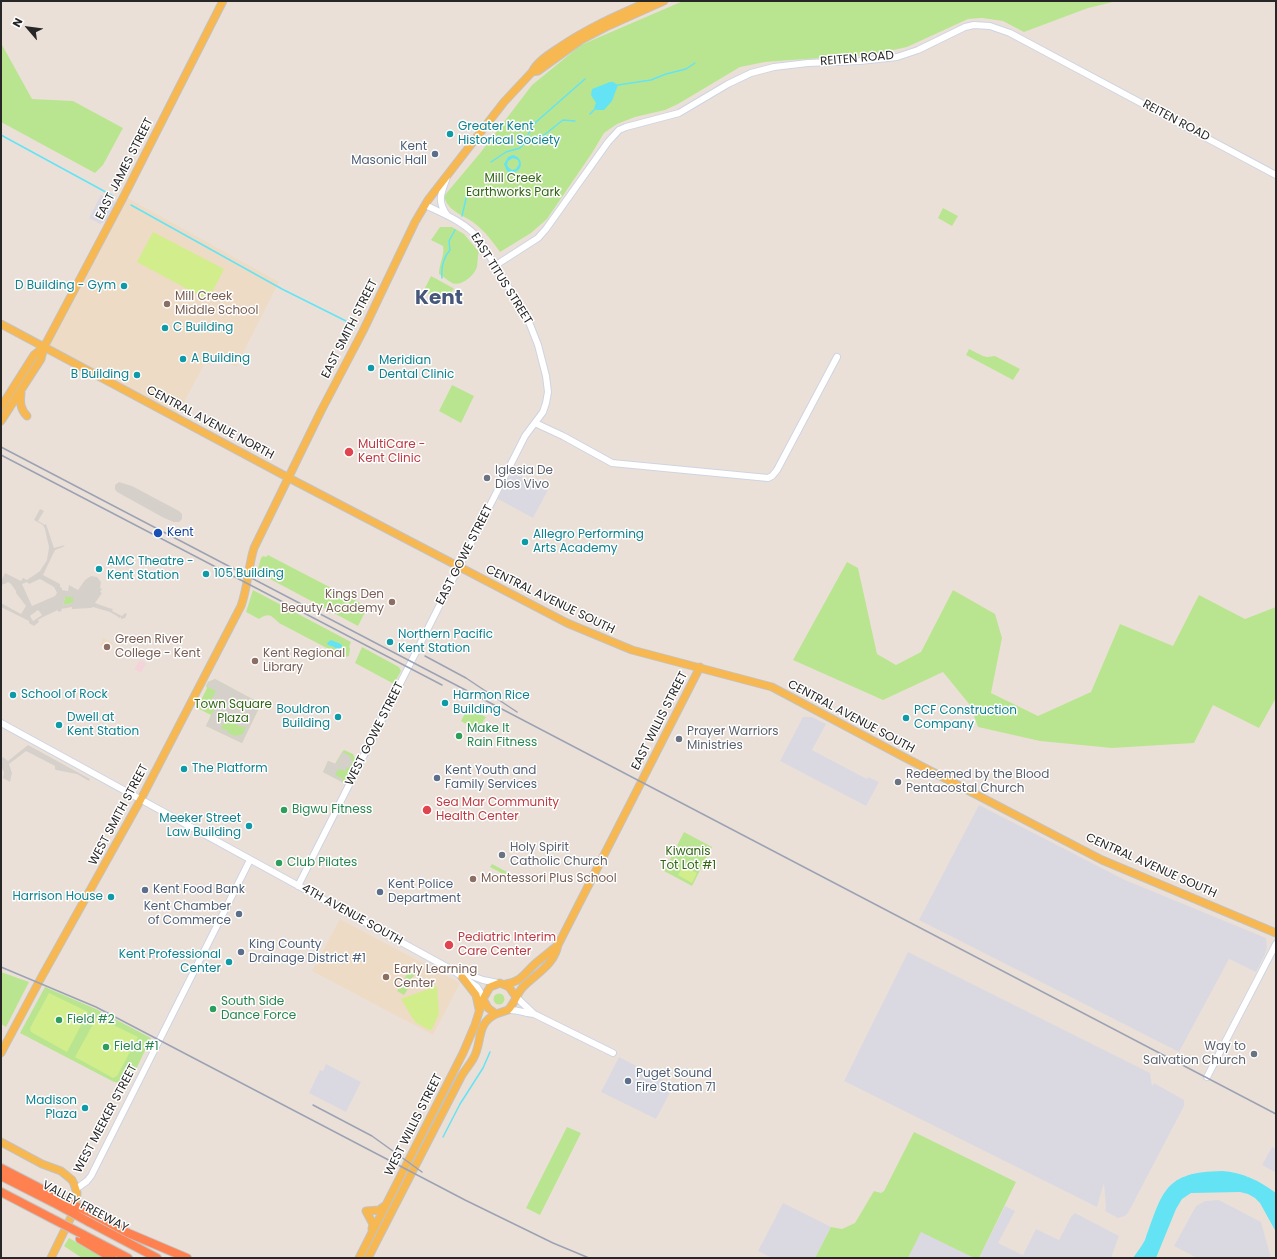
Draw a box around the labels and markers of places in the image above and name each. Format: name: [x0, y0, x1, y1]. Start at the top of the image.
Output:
place label: Greater Kent Historical Society: [458, 120, 560, 148]
marker: Greater Kent Historical Society: [445, 129, 455, 139]
place label: Kent Masonic Hall: [351, 140, 427, 168]
marker: Kent Masonic Hall: [430, 149, 440, 159]
place label: D Building - Gym: [15, 279, 116, 293]
marker: D Building - Gym: [119, 281, 129, 291]
place label: Mill Creek Middle School: [175, 290, 258, 318]
marker: Mill Creek Middle School: [162, 299, 172, 309]
place label: C Building: [173, 321, 233, 335]
marker: C Building: [160, 323, 170, 333]
place label: A Building: [191, 352, 250, 366]
marker: A Building: [178, 354, 188, 364]
place label: Meridian Dental Clinic: [379, 354, 454, 382]
marker: Meridian Dental Clinic: [366, 363, 376, 373]
place label: B Building: [71, 368, 129, 382]
marker: B Building: [132, 370, 142, 380]
place label: MultiCare - Kent Clinic: [358, 438, 425, 466]
marker: MultiCare - Kent Clinic: [343, 446, 355, 458]
place label: Iglesia De Dios Vivo: [495, 464, 553, 492]
marker: Iglesia De Dios Vivo: [482, 473, 492, 483]
place label: Kent: [167, 526, 194, 540]
marker: Kent: [152, 527, 164, 539]
place label: Allegro Performing Arts Academy: [533, 528, 644, 556]
marker: Allegro Performing Arts Academy: [520, 537, 530, 547]
place label: AMC Theatre - Kent Station: [107, 555, 194, 583]
marker: AMC Theatre - Kent Station: [94, 564, 104, 574]
place label: 105 Building: [214, 567, 284, 581]
marker: 105 Building: [201, 569, 211, 579]
place label: Kings Den Beauty Academy: [281, 588, 384, 616]
marker: Kings Den Beauty Academy: [387, 597, 397, 607]
place label: Northern Pacific Kent Station: [398, 628, 493, 656]
place label: Green River College - Kent: [115, 633, 201, 661]
marker: Northern Pacific Kent Station: [385, 637, 395, 647]
marker: Green River College - Kent: [102, 642, 112, 652]
place label: Kent Regional Library: [263, 647, 345, 675]
marker: Kent Regional Library: [250, 656, 260, 666]
place label: School of Rock: [21, 688, 108, 702]
place label: Harmon Rice Building: [453, 689, 530, 717]
marker: School of Rock: [8, 690, 18, 700]
marker: Harmon Rice Building: [440, 698, 450, 708]
place label: Bouldron Building: [276, 703, 330, 731]
place label: PCF Construction Company: [914, 704, 1017, 732]
place label: Dwell at Kent Station: [67, 711, 139, 739]
marker: Bouldron Building: [333, 712, 343, 722]
marker: PCF Construction Company: [901, 713, 911, 723]
marker: Dwell at Kent Station: [54, 720, 64, 730]
place label: Make It Rain Fitness: [467, 722, 537, 750]
place label: Prayer Warriors Ministries: [687, 725, 779, 753]
marker: Make It Rain Fitness: [454, 731, 464, 741]
marker: Prayer Warriors Ministries: [674, 734, 684, 744]
place label: The Platform: [192, 762, 268, 776]
marker: The Platform: [179, 764, 189, 774]
place label: Kent Youth and Family Services: [445, 764, 537, 792]
place label: Redeemed by the Blood Pentacostal Church: [906, 768, 1049, 796]
marker: Kent Youth and Family Services: [432, 773, 442, 783]
marker: Redeemed by the Blood Pentacostal Church: [893, 777, 903, 787]
place label: Sea Mar Community Health Center: [436, 796, 559, 824]
place label: Bigwu Fitness: [292, 803, 372, 817]
marker: Sea Mar Community Health Center: [421, 804, 433, 816]
marker: Bigwu Fitness: [279, 805, 289, 815]
place label: Meeker Street Law Building: [159, 812, 241, 840]
marker: Meeker Street Law Building: [244, 821, 254, 831]
place label: Holy Spirit Catholic Church: [510, 841, 608, 869]
marker: Holy Spirit Catholic Church: [497, 850, 507, 860]
place label: Club Pilates: [287, 856, 357, 870]
marker: Club Pilates: [274, 858, 284, 868]
place label: Montessori Plus School: [481, 872, 617, 886]
marker: Montessori Plus School: [468, 874, 478, 884]
place label: Kent Police Department: [388, 878, 461, 906]
place label: Kent Food Bank: [153, 883, 245, 897]
marker: Kent Food Bank: [140, 885, 150, 895]
marker: Kent Police Department: [375, 887, 385, 897]
place label: Harrison House: [12, 890, 103, 904]
marker: Harrison House: [106, 892, 116, 902]
place label: Kent Chamber of Commerce: [144, 900, 231, 928]
marker: Kent Chamber of Commerce: [234, 909, 244, 919]
place label: Pediatric Interim Care Center: [458, 931, 556, 959]
place label: King County Drainage District #1: [249, 938, 366, 966]
marker: Pediatric Interim Care Center: [443, 939, 455, 951]
marker: King County Drainage District #1: [236, 947, 246, 957]
place label: Kent Professional Center: [119, 948, 221, 976]
marker: Kent Professional Center: [224, 957, 234, 967]
place label: Early Learning Center: [394, 963, 477, 991]
marker: Early Learning Center: [381, 972, 391, 982]
place label: South Side Dance Force: [221, 995, 296, 1023]
marker: South Side Dance Force: [208, 1004, 218, 1014]
place label: Field #2: [67, 1013, 115, 1027]
marker: Field #2: [54, 1015, 64, 1025]
place label: Field #1: [114, 1040, 159, 1054]
place label: Way to Salvation Church: [1143, 1040, 1246, 1068]
marker: Field #1: [101, 1042, 111, 1052]
marker: Way to Salvation Church: [1249, 1049, 1259, 1059]
place label: Puget Sound Fire Station 71: [636, 1067, 716, 1095]
marker: Puget Sound Fire Station 71: [623, 1076, 633, 1086]
place label: Madison Plaza: [26, 1094, 77, 1122]
marker: Madison Plaza: [80, 1103, 90, 1113]

